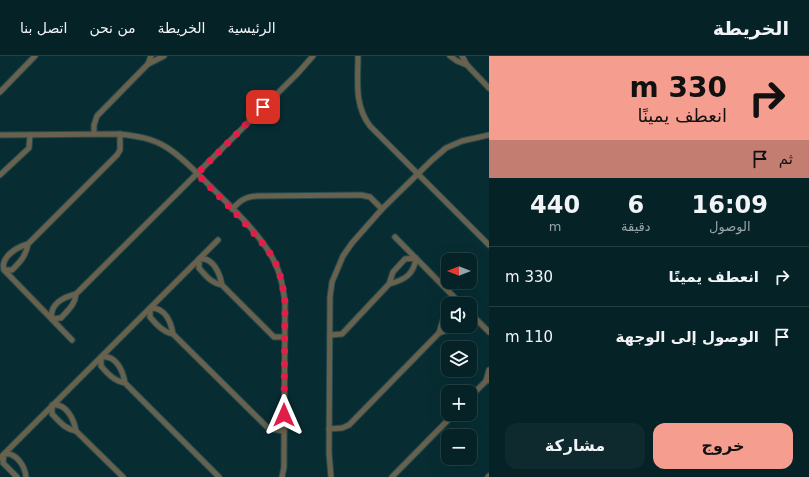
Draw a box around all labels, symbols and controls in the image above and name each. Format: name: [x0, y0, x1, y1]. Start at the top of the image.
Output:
text: الخريطة: [713, 17, 789, 39]
text: اتصل بنا: [20, 20, 67, 36]
text: من نحن: [89, 20, 136, 36]
text: الخريطة: [158, 20, 205, 36]
text: الرئيسية: [227, 20, 276, 36]
text: 330 m: [630, 71, 727, 104]
icon: right: [741, 72, 793, 124]
pin: [246, 90, 280, 124]
icon: arrive: [252, 96, 274, 118]
text: انعطف يمينًا: [637, 105, 727, 126]
icon: arrive: [749, 148, 771, 170]
text: ثم: [779, 150, 793, 168]
text: 440: [530, 191, 580, 219]
text: 6: [628, 191, 644, 219]
text: 16:09: [692, 191, 768, 219]
text: m: [549, 219, 561, 234]
text: دقيقة: [621, 219, 651, 234]
text: الوصول: [709, 219, 751, 234]
north arrow: [441, 253, 477, 289]
map controls: [441, 253, 477, 465]
icon: right: [771, 266, 793, 288]
text: 330 m: [505, 268, 553, 286]
text: انعطف يمينًا: [668, 268, 759, 286]
button: sound: [441, 297, 477, 333]
icon: arrive: [771, 326, 793, 348]
text: 110 m: [505, 328, 553, 346]
text: الوصول إلى الوجهة: [616, 328, 759, 346]
button: layers: [441, 341, 477, 377]
button: +: [441, 385, 477, 421]
position arrow: [263, 394, 305, 436]
button: مشاركة: [505, 423, 645, 469]
button: خروج: [653, 423, 793, 469]
button: −: [441, 429, 477, 465]

